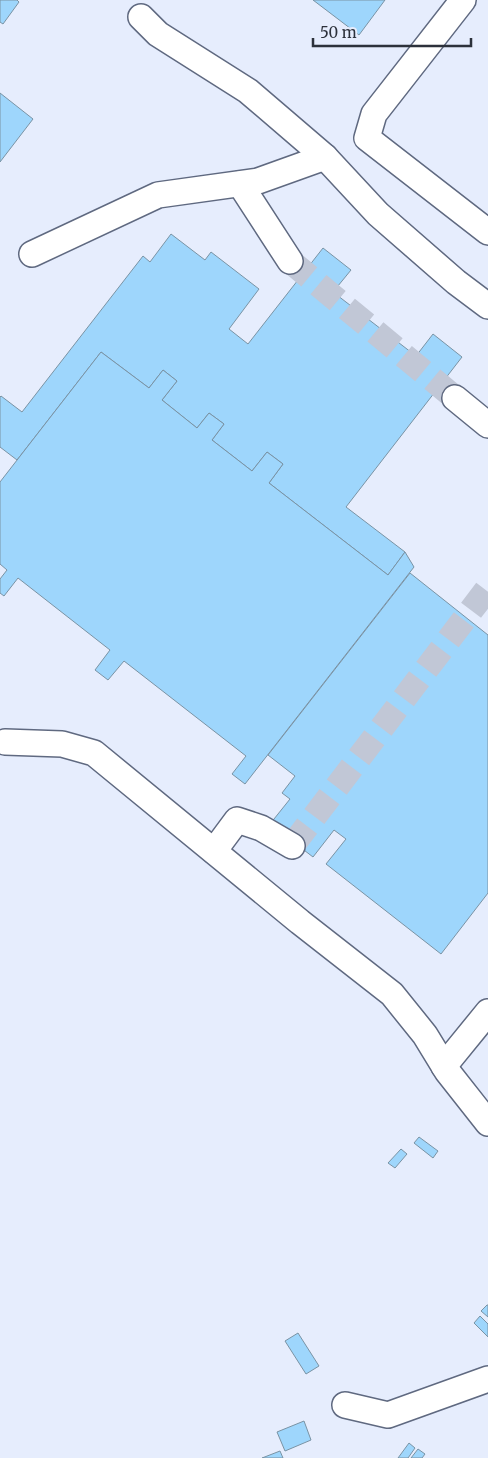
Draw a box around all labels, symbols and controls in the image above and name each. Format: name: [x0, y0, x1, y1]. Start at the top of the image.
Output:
scale bar: [313, 15, 470, 47]
text: 50 m: [320, 23, 357, 42]

